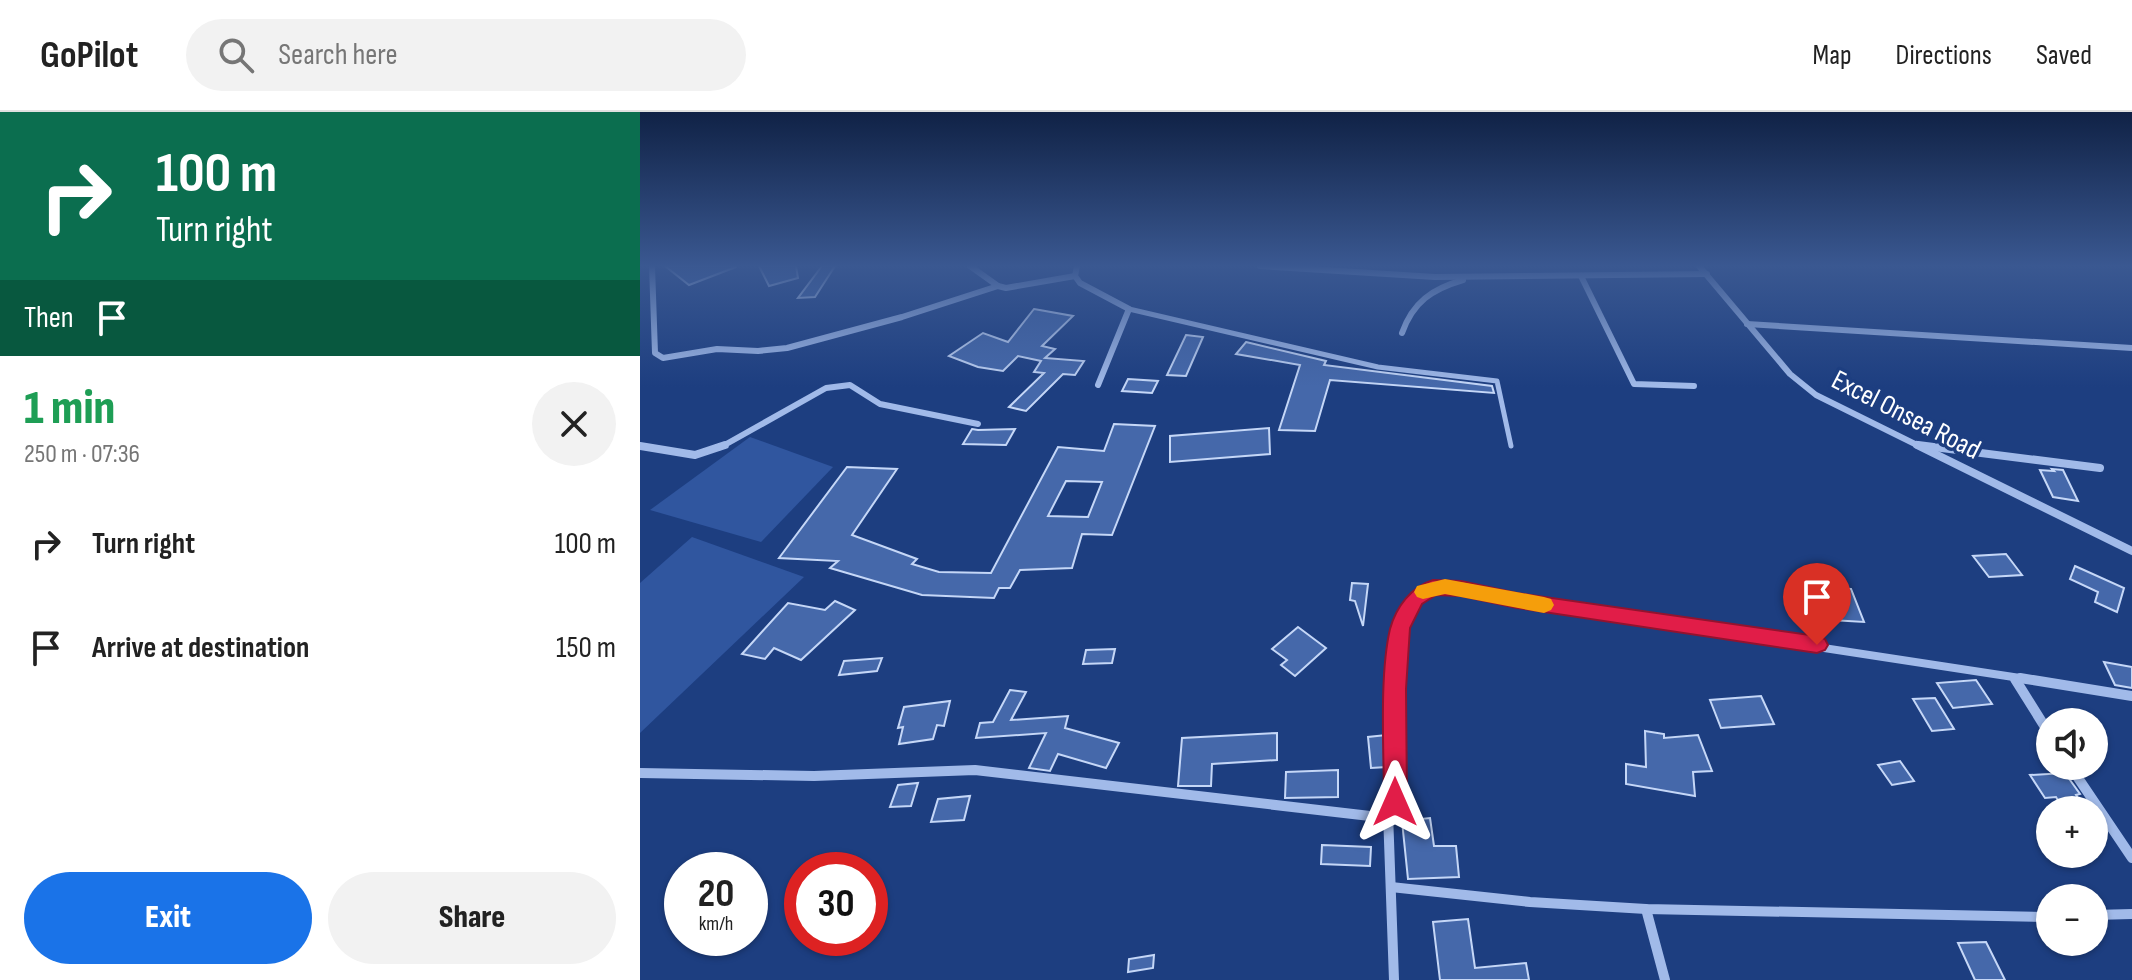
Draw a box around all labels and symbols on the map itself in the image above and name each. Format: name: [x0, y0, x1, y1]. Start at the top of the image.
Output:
street label: Excel Onsea Road: [1826, 363, 1986, 467]
pin: [1783, 563, 1851, 645]
position arrow: [1353, 760, 1437, 844]
speed limit sign: 30: [784, 852, 888, 956]

